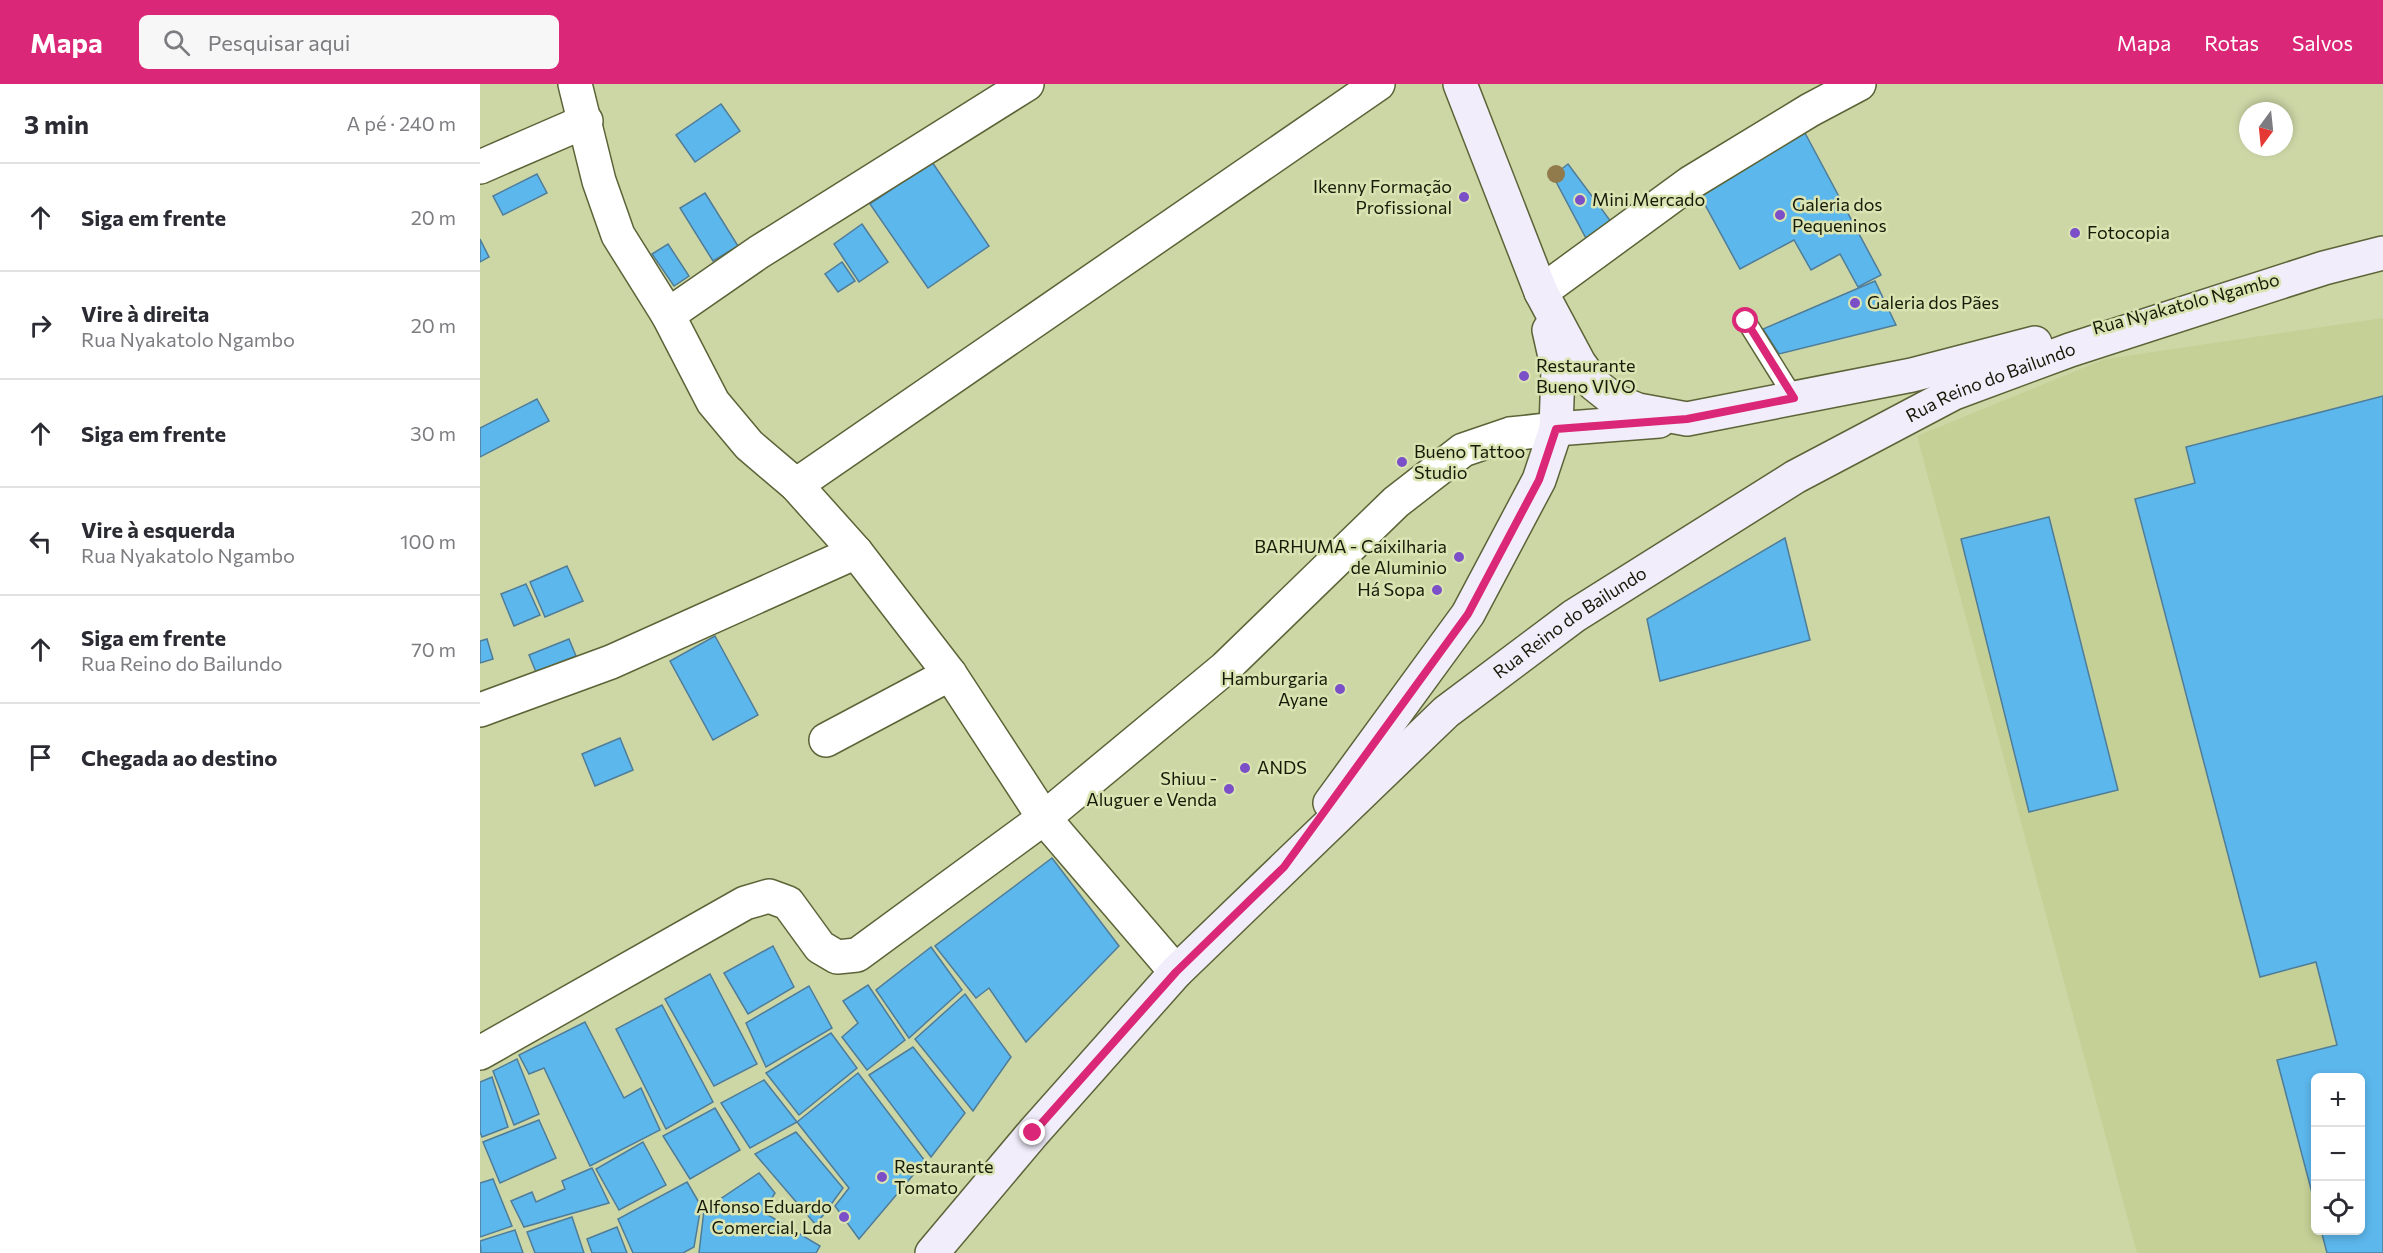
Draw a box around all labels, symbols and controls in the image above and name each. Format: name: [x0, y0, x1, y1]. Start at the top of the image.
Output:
search box: [139, 15, 559, 69]
text: Mapa: [30, 25, 103, 59]
icon: search: [160, 26, 193, 59]
text: Pesquisar aqui: [208, 29, 350, 56]
text: Mapa: [2117, 30, 2171, 55]
text: Rotas: [2204, 30, 2259, 55]
text: Salvos: [2292, 30, 2353, 55]
north arrow: [2239, 102, 2293, 156]
text: 3 min: [24, 108, 89, 139]
text: A pé · 240 m: [347, 111, 456, 135]
place label: Ikenny Formação Profissional: [1313, 175, 1452, 218]
place label: Mini Mercado: [1592, 188, 1705, 210]
marker: Ikenny Formação Profissional: [1457, 190, 1471, 204]
marker: Mini Mercado: [1573, 193, 1587, 207]
place label: Galeria dos Pequeninos: [1792, 193, 1887, 236]
icon: ahead: [24, 201, 57, 234]
text: Siga em frente: [81, 204, 226, 231]
text: 20 m: [411, 205, 456, 229]
marker: Galeria dos Pequeninos: [1773, 208, 1787, 222]
place label: Fotocopia: [2087, 221, 2170, 243]
marker: Fotocopia: [2068, 226, 2082, 240]
street label: Rua Nyakatolo Ngambo: [2090, 267, 2282, 339]
place label: Galeria dos Pães: [1867, 291, 1999, 313]
marker: Galeria dos Pães: [1848, 296, 1862, 310]
text: Vire à direita: [81, 300, 209, 327]
route start: [1732, 307, 1758, 333]
icon: right: [24, 309, 57, 342]
text: 20 m: [411, 313, 456, 337]
text: Rua Nyakatolo Ngambo: [81, 327, 295, 351]
street label: Rua Reino do Bailundo: [1902, 337, 2078, 426]
place label: Restaurante Bueno VIVO: [1536, 354, 1636, 397]
marker: Restaurante Bueno VIVO: [1517, 369, 1531, 383]
icon: ahead: [24, 417, 57, 450]
text: Siga em frente: [81, 420, 226, 447]
text: 30 m: [410, 421, 456, 445]
place label: Bueno Tattoo Studio: [1414, 440, 1525, 483]
marker: Bueno Tattoo Studio: [1395, 455, 1409, 469]
text: Vire à esquerda: [81, 516, 235, 543]
icon: left: [24, 525, 57, 558]
text: 100 m: [400, 529, 456, 553]
place label: BARHUMA - Caixilharia de Aluminio: [1254, 535, 1447, 578]
text: Rua Nyakatolo Ngambo: [81, 543, 295, 567]
marker: BARHUMA - Caixilharia de Aluminio: [1452, 550, 1466, 564]
street label: Rua Reino do Bailundo: [1489, 561, 1650, 683]
place label: Há Sopa: [1357, 578, 1425, 600]
marker: Há Sopa: [1430, 583, 1444, 597]
text: Siga em frente: [81, 624, 226, 651]
icon: ahead: [24, 633, 57, 666]
text: 70 m: [411, 637, 456, 661]
text: Rua Reino do Bailundo: [81, 651, 282, 675]
place label: Hamburgaria Ayane: [1221, 667, 1328, 710]
marker: Hamburgaria Ayane: [1333, 682, 1347, 696]
icon: arrive: [24, 741, 57, 774]
text: Chegada ao destino: [81, 744, 277, 771]
place label: ANDS: [1257, 756, 1307, 778]
marker: ANDS: [1238, 761, 1252, 775]
place label: Shiuu - Aluguer e Venda: [1086, 767, 1217, 810]
marker: Shiuu - Aluguer e Venda: [1222, 782, 1236, 796]
map controls: [2311, 1073, 2365, 1235]
button: +: [2311, 1073, 2365, 1127]
route end: [1019, 1119, 1045, 1145]
button: −: [2311, 1127, 2365, 1181]
place label: Restaurante Tomato: [894, 1155, 993, 1198]
marker: Restaurante Tomato: [875, 1170, 889, 1184]
button: locate: [2311, 1181, 2365, 1235]
place label: Alfonso Eduardo Comercial, Lda: [696, 1195, 832, 1238]
marker: Alfonso Eduardo Comercial, Lda: [837, 1210, 851, 1224]

